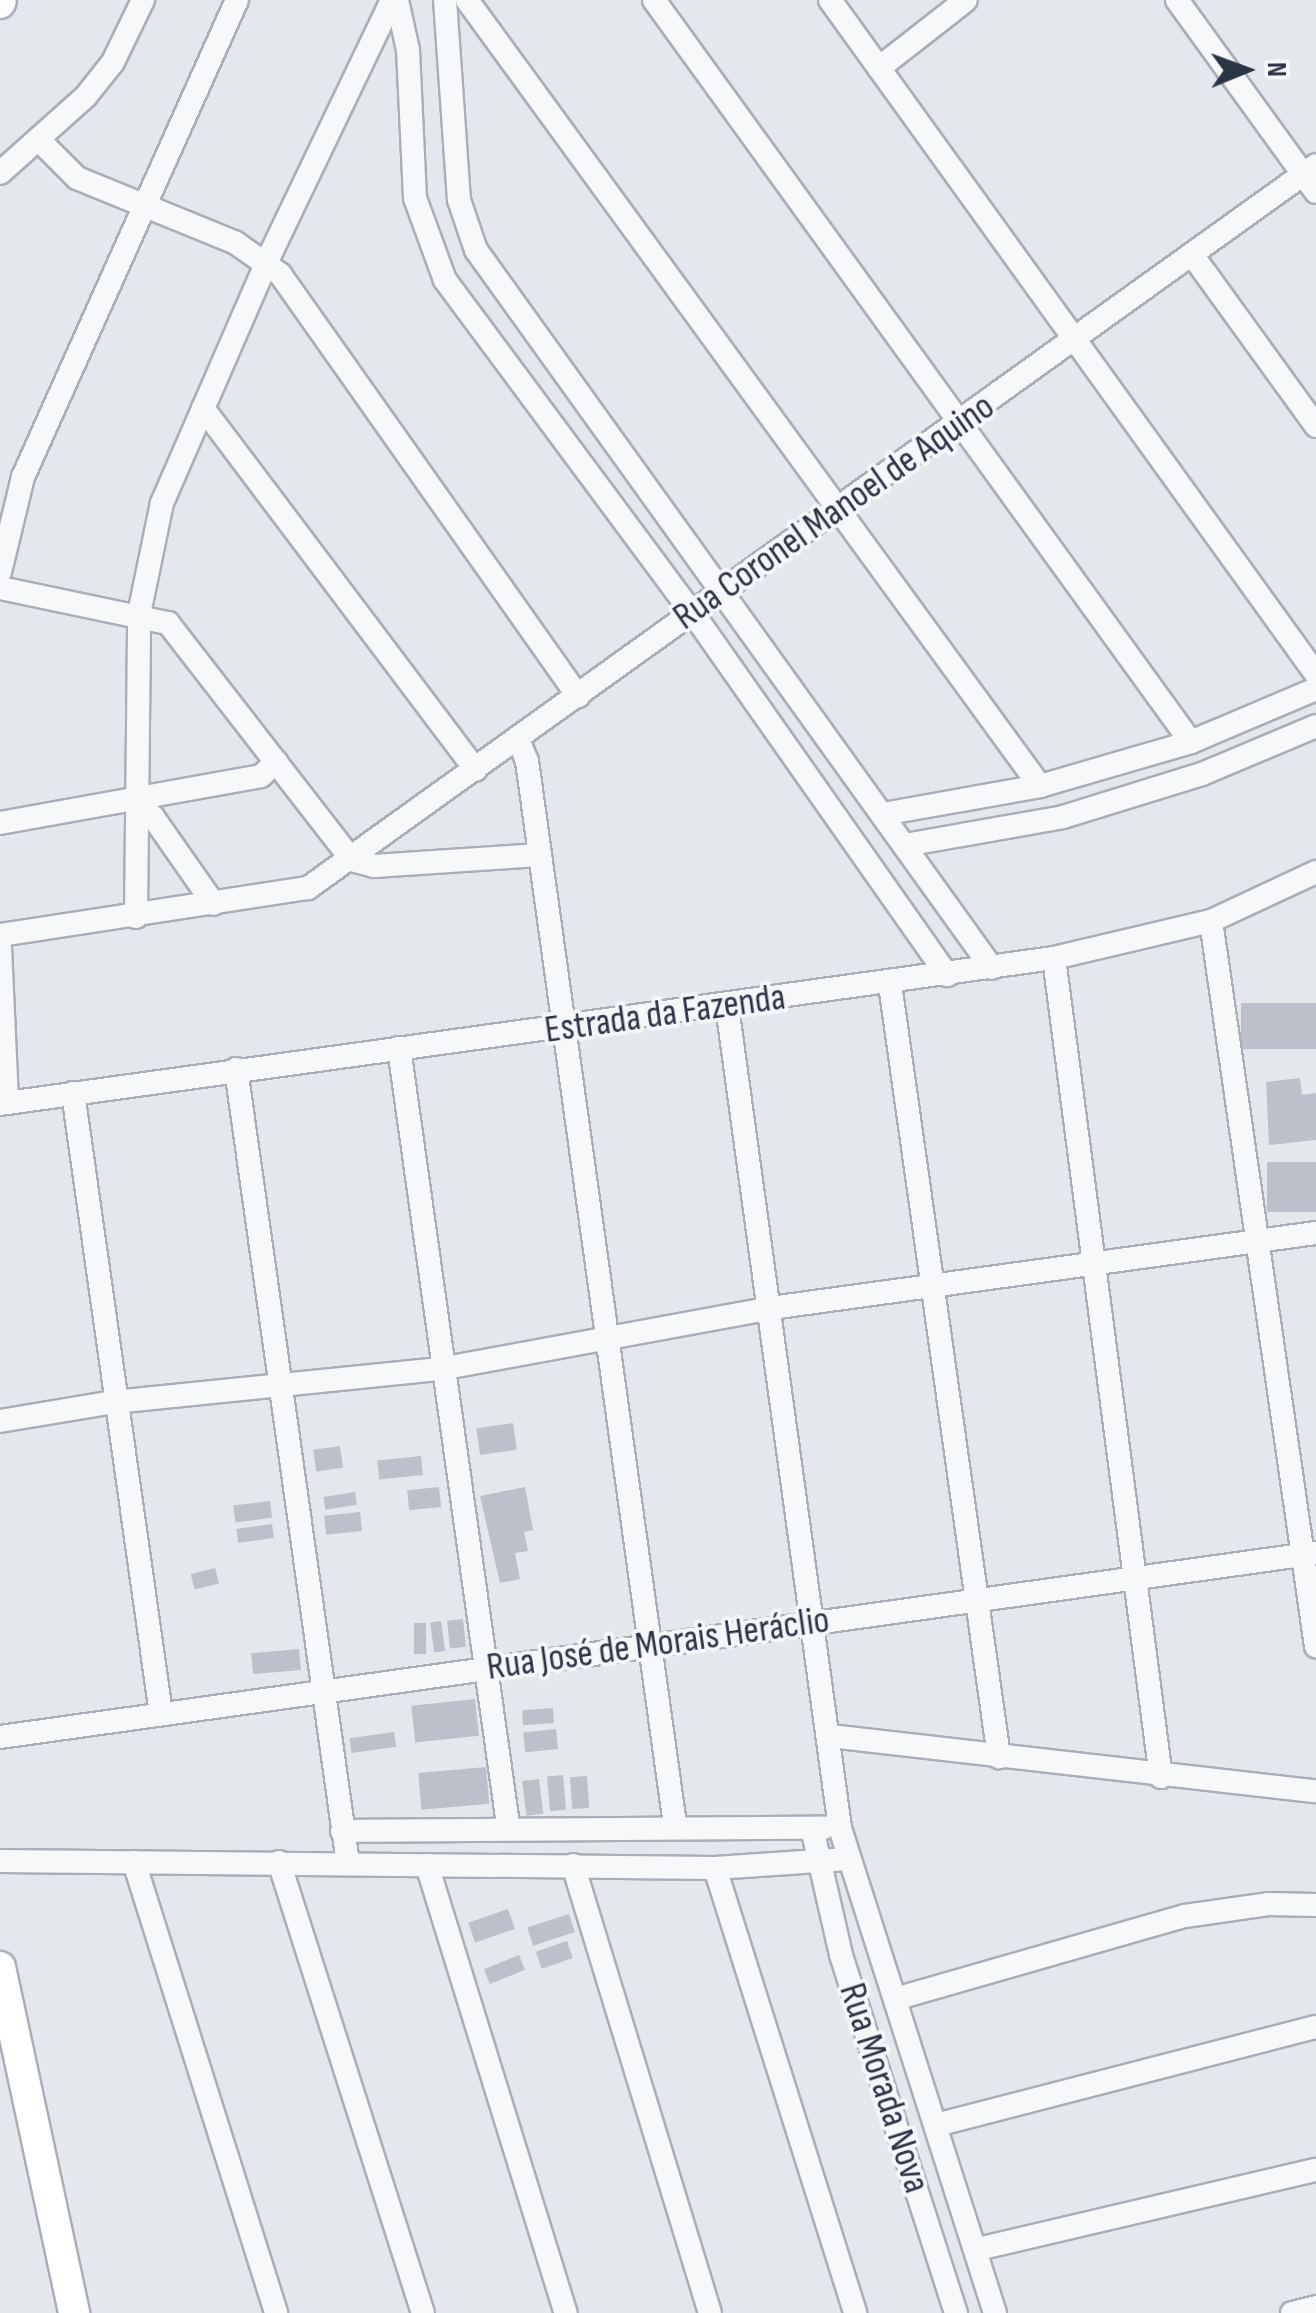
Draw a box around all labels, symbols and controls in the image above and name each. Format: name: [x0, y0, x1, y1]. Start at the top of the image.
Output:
north arrow: [1196, 20, 1296, 120]
text: N: [1260, 62, 1293, 77]
street label: Rua Coronel Manoel de Aquino: [665, 384, 1003, 640]
street label: Estrada da Fazenda: [542, 975, 788, 1053]
street label: Rua José de Morais Heráclio: [484, 1597, 832, 1691]
street label: Rua Morada Nova: [829, 1978, 939, 2198]

